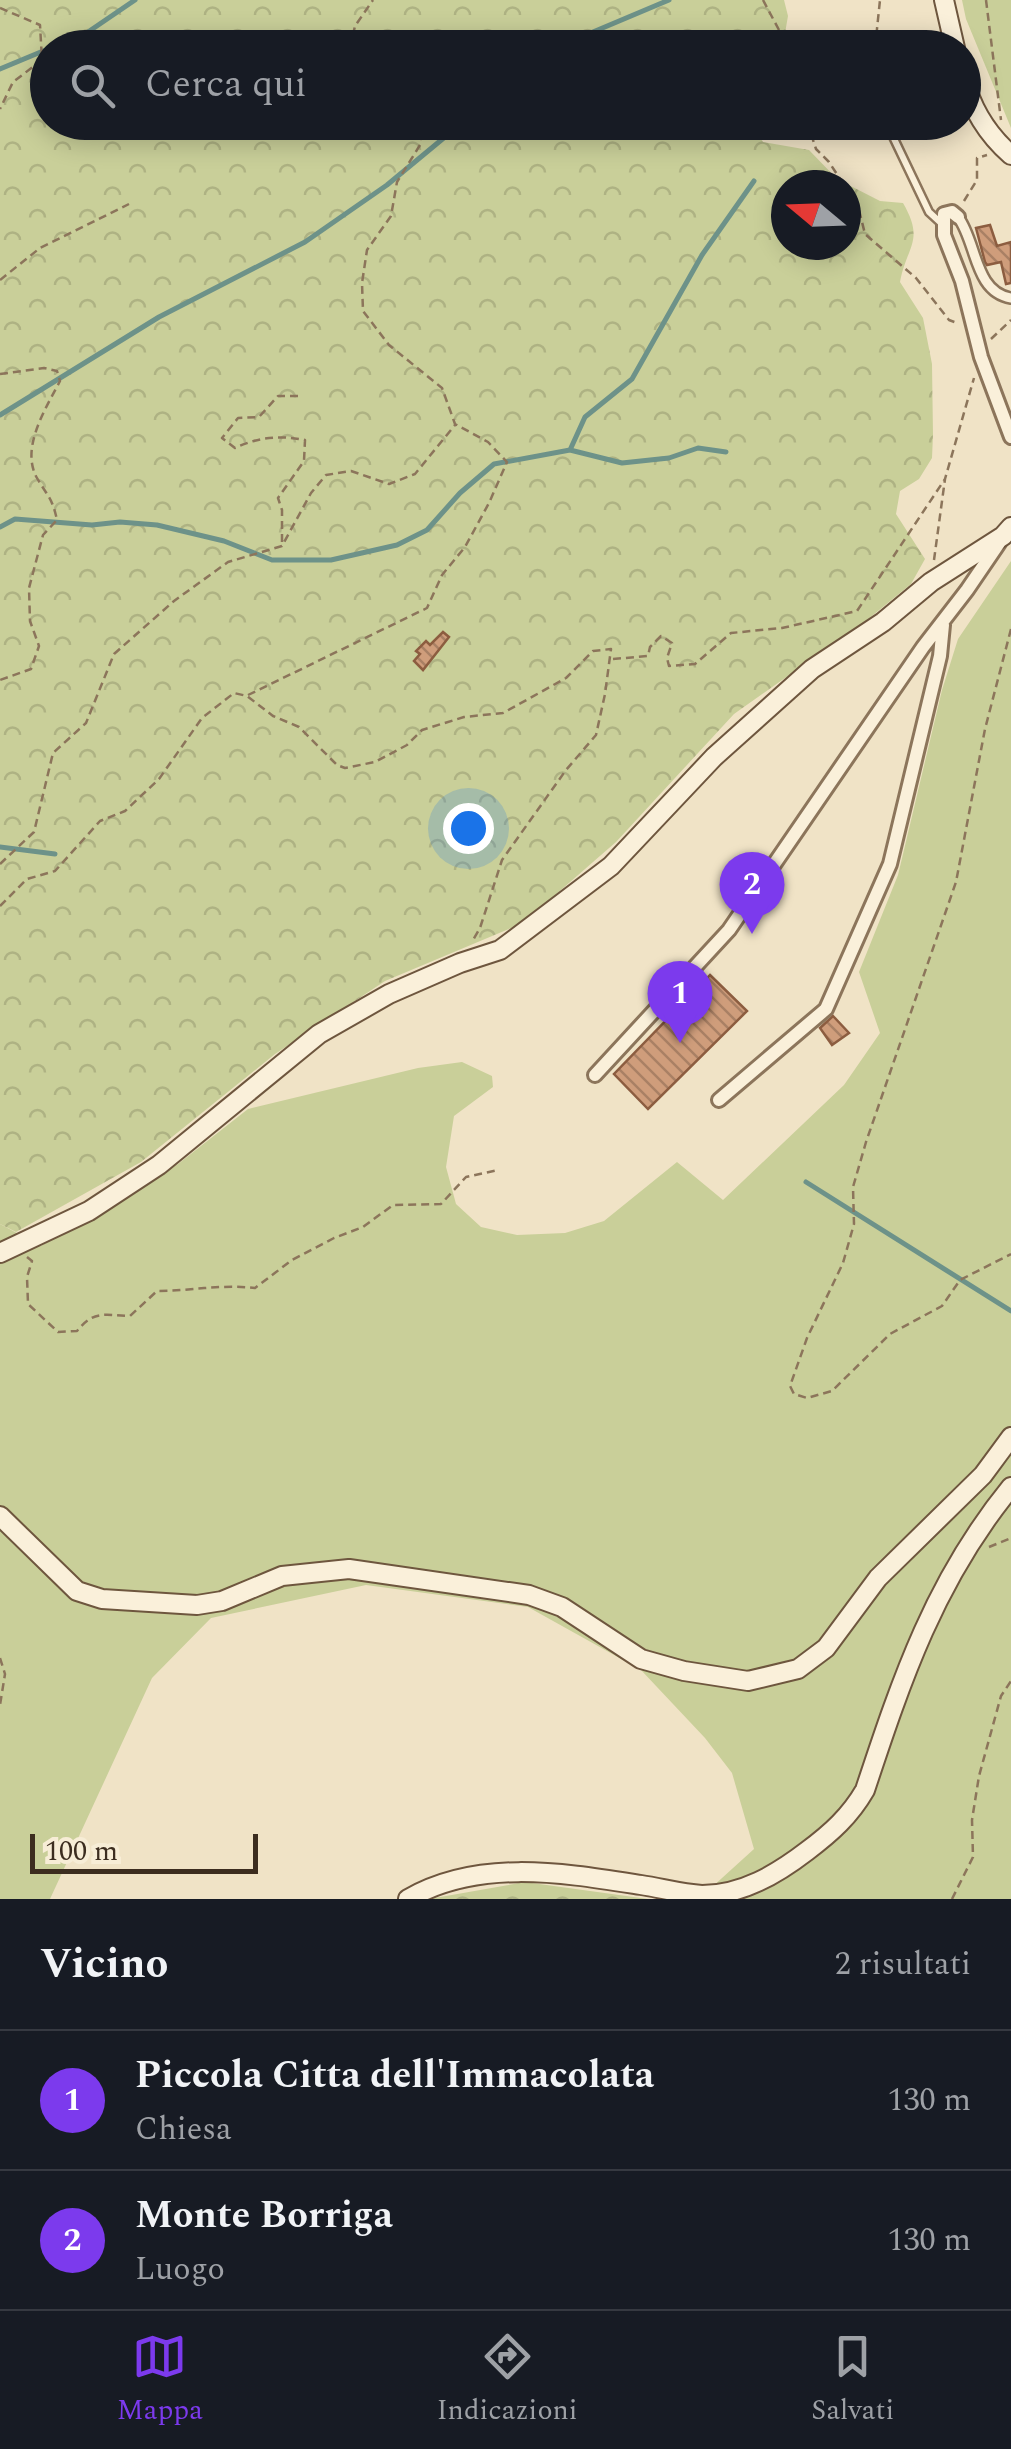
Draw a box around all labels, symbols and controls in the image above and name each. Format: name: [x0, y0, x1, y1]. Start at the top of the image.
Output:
search box: [30, 30, 981, 140]
text: Cerca qui: [145, 56, 307, 114]
icon: search: [65, 58, 120, 113]
north arrow: [771, 170, 861, 260]
your location: [443, 803, 494, 854]
pin: 2: [720, 852, 784, 934]
pin: 1: [648, 960, 712, 1043]
scale bar: [30, 1829, 258, 1874]
text: 100 m: [45, 1830, 118, 1873]
text: Vicino: [40, 1933, 169, 1996]
text: 2 risultati: [835, 1940, 971, 1989]
text: Piccola Citta dell'Immacolata: [135, 2047, 654, 2105]
text: 1: [64, 2076, 81, 2125]
text: 130 m: [887, 2076, 971, 2125]
text: Chiesa: [135, 2105, 232, 2154]
text: Monte Borriga: [135, 2187, 393, 2245]
text: 2: [64, 2216, 81, 2265]
text: 130 m: [887, 2216, 971, 2265]
text: Luogo: [135, 2245, 225, 2294]
tab: Mappa: [117, 2329, 203, 2432]
tab: Indicazioni: [437, 2329, 577, 2432]
tab: Salvati: [811, 2329, 894, 2432]

